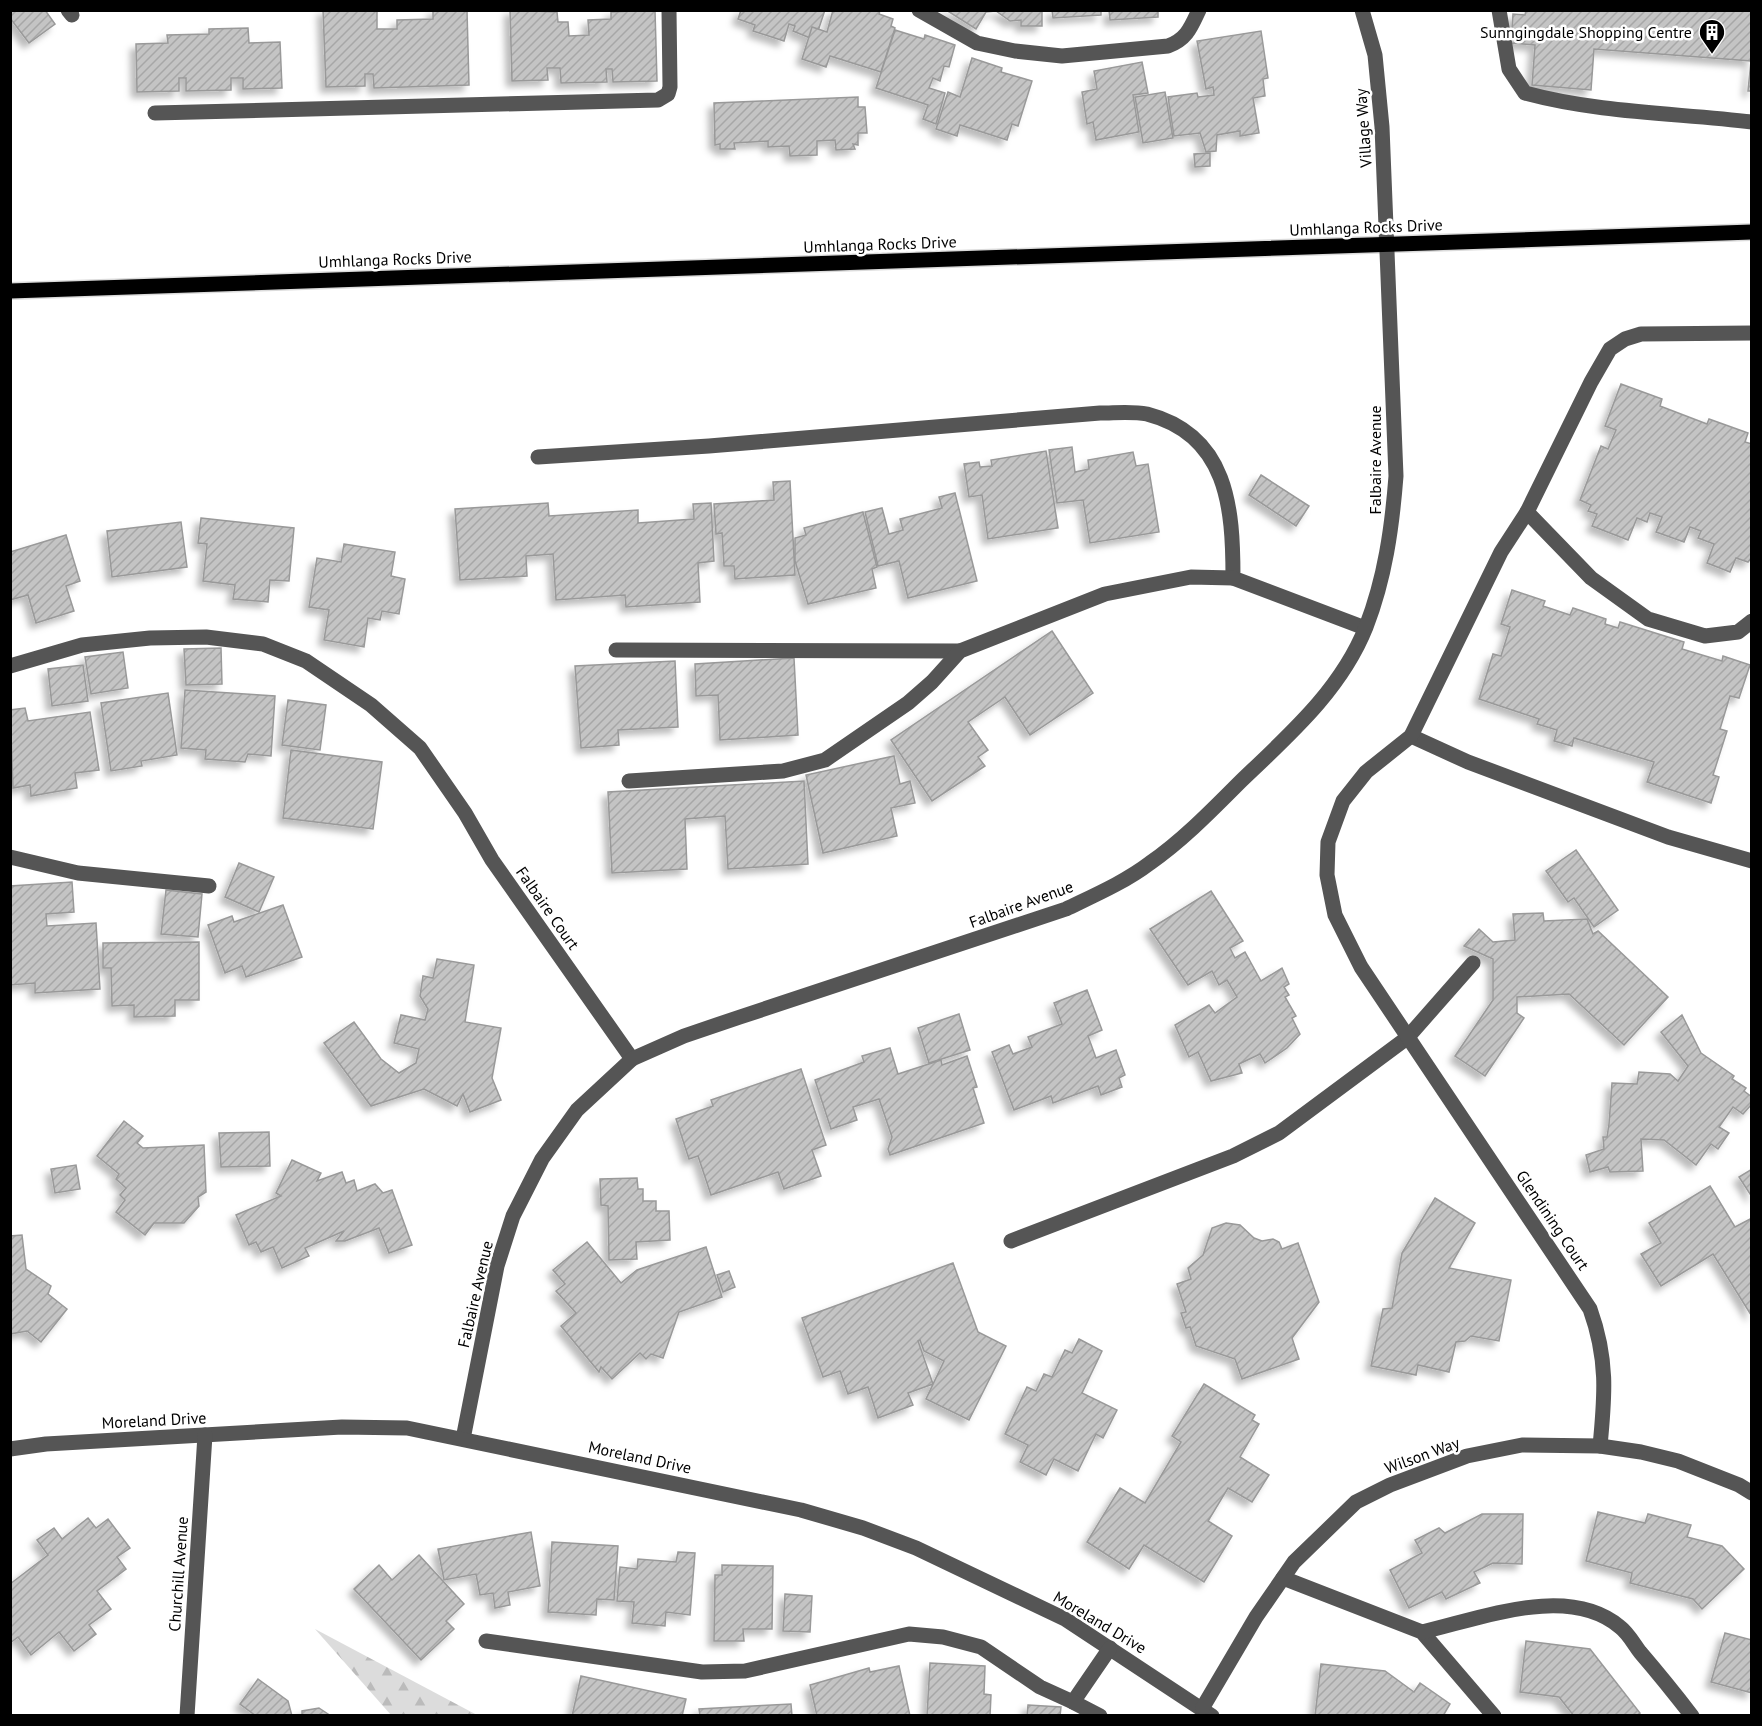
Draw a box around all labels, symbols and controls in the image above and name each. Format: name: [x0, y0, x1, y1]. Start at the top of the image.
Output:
building icon: Sunngingdale Shopping Centre: [1697, 17, 1727, 55]
place label: Sunngingdale Shopping Centre: [1480, 22, 1692, 42]
street label: Village Way: [1350, 87, 1376, 169]
street label: Umhlanga Rocks Drive: [1289, 214, 1443, 240]
street label: Umhlanga Rocks Drive: [803, 231, 957, 257]
street label: Umhlanga Rocks Drive: [318, 246, 472, 272]
street label: Falbaire Avenue: [1365, 405, 1385, 515]
street label: Falbaire Court: [512, 863, 584, 954]
street label: Falbaire Avenue: [966, 876, 1076, 932]
street label: Glendining Court: [1512, 1166, 1594, 1274]
street label: Falbaire Avenue: [453, 1239, 497, 1349]
street label: Moreland Drive: [101, 1407, 207, 1433]
street label: Wilson Way: [1382, 1432, 1463, 1478]
street label: Moreland Drive: [587, 1436, 693, 1478]
street label: Churchill Avenue: [164, 1516, 192, 1632]
street label: Moreland Drive: [1050, 1586, 1150, 1658]

